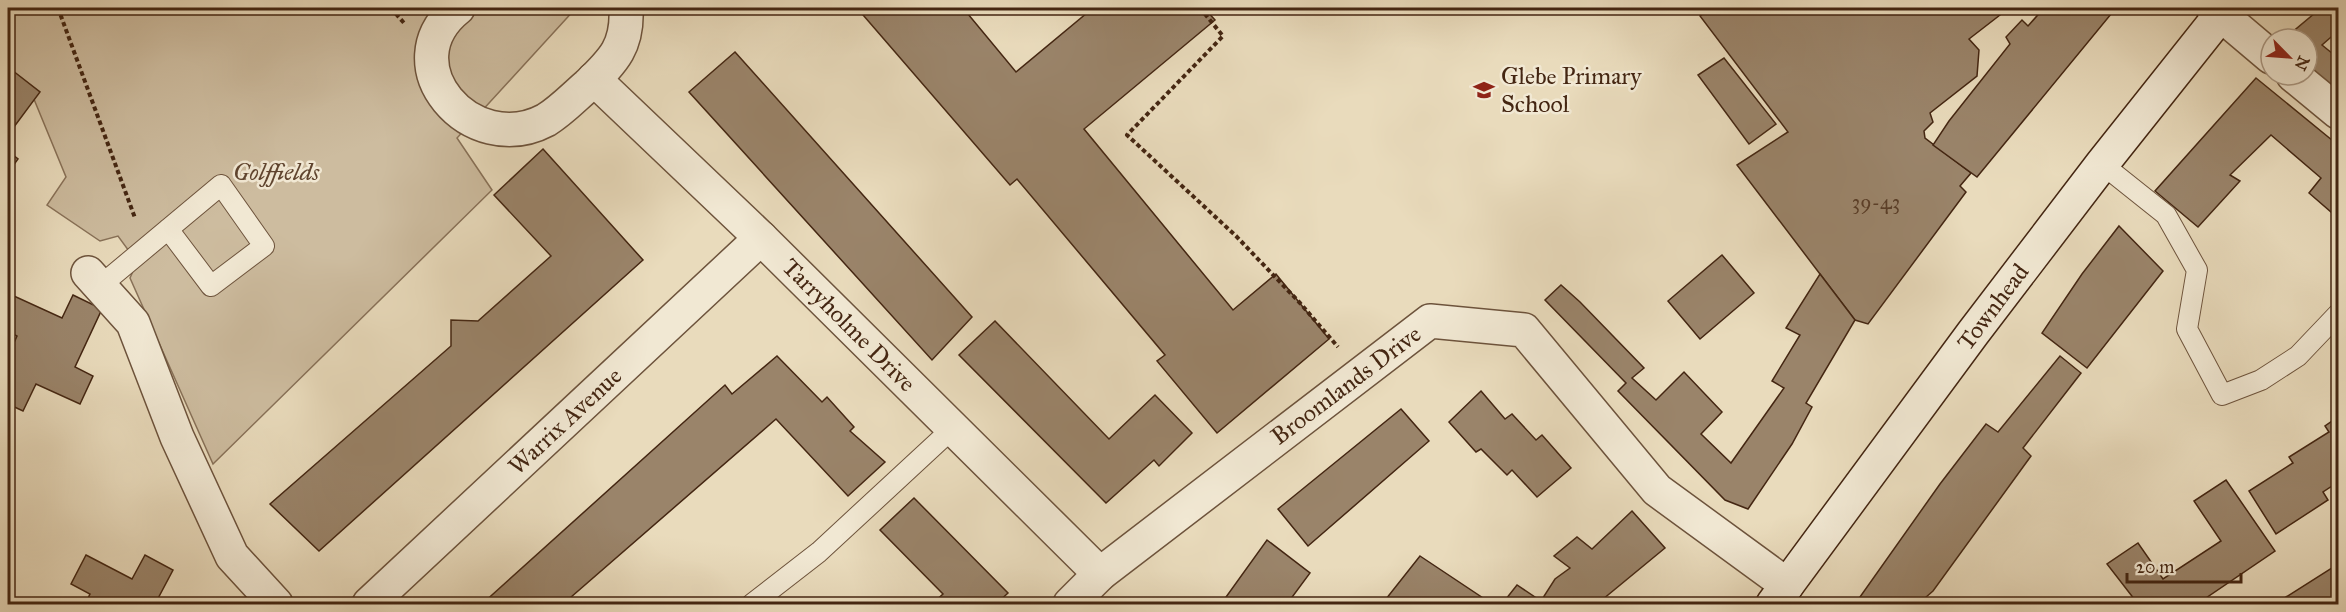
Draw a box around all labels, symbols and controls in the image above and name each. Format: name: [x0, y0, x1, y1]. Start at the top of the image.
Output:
north arrow: [2259, 27, 2319, 87]
text: N: [2290, 53, 2314, 74]
place label: Glebe Primary School: [1501, 61, 1642, 119]
school or university icon: Glebe Primary School: [1472, 78, 1496, 102]
park label: Golffields: [233, 157, 320, 187]
house number: 39-43: [1852, 189, 1900, 215]
street label: Tarryholme Drive: [776, 252, 922, 398]
street label: Townhead: [1951, 258, 2035, 356]
street label: Broomlands Drive: [1265, 319, 1427, 451]
street label: Warrix Avenue: [502, 361, 628, 481]
scale bar: [2127, 546, 2241, 584]
text: 20 m: [2136, 556, 2174, 578]

